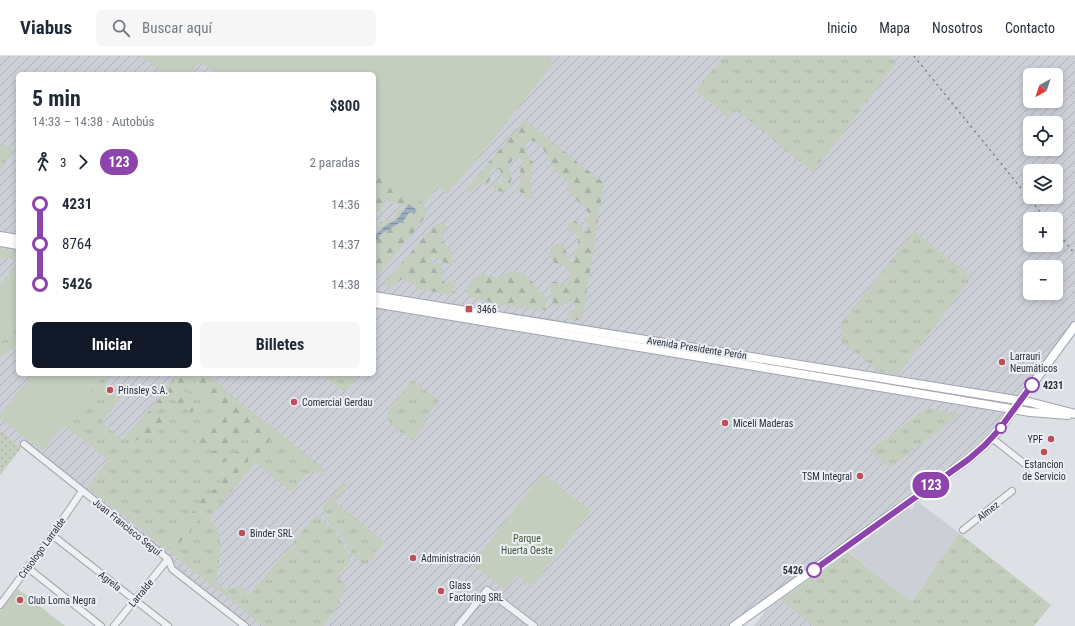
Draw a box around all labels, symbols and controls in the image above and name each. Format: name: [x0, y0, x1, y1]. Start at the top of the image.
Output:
search box: [96, 10, 376, 46]
text: Viabus: [20, 16, 72, 39]
icon: search: [110, 17, 132, 39]
text: Buscar aquí: [142, 19, 212, 37]
text: Inicio: [827, 20, 857, 36]
text: Mapa: [879, 20, 910, 36]
text: Nosotros: [932, 20, 983, 36]
text: Contacto: [1005, 20, 1055, 36]
north arrow: [1023, 68, 1063, 108]
map controls: [1023, 68, 1063, 300]
text: 5 min: [32, 86, 81, 111]
text: $800: [330, 97, 360, 115]
text: 14:33 – 14:38 · Autobús: [32, 114, 155, 129]
button: locate: [1023, 116, 1063, 156]
icon: walk: [32, 151, 54, 173]
icon: forward: [72, 151, 94, 173]
text: 123: [108, 154, 130, 170]
text: 3: [60, 155, 66, 170]
text: 2 paradas: [309, 155, 360, 170]
button: layers: [1023, 164, 1063, 204]
text: 4231: [62, 195, 92, 213]
text: 14:36: [331, 197, 360, 212]
button: +: [1023, 212, 1063, 252]
text: 8764: [62, 235, 92, 253]
text: 14:37: [331, 237, 360, 252]
button: −: [1023, 260, 1063, 300]
text: 5426: [62, 275, 92, 293]
text: 14:38: [331, 277, 360, 292]
marker: 3466: [464, 304, 474, 314]
place label: 3466: [477, 304, 497, 315]
button: Iniciar: [32, 322, 192, 368]
button: Billetes: [200, 322, 360, 368]
street label: Avenida Presidente Perón: [646, 335, 748, 361]
place label: Larrauri Neumáticos: [1010, 351, 1058, 374]
marker: Larrauri Neumáticos: [997, 357, 1007, 367]
marker: 4231: [1024, 377, 1040, 393]
place label: 4231: [1043, 380, 1063, 391]
marker: Prinsley S.A.: [105, 385, 115, 395]
place label: Prinsley S.A.: [118, 385, 168, 396]
marker: Comercial Gerdau: [289, 397, 299, 407]
place label: Comercial Gerdau: [302, 397, 372, 408]
marker: Miceli Maderas: [720, 418, 730, 428]
place label: Miceli Maderas: [733, 418, 794, 429]
unlabelled marker: [995, 422, 1007, 434]
place label: YPF: [1027, 434, 1043, 445]
marker: YPF: [1046, 434, 1056, 444]
marker: Estancion de Servicio: [1039, 447, 1049, 457]
place label: Estancion de Servicio: [1022, 459, 1066, 482]
place label: TSM Integral: [802, 471, 852, 482]
marker: TSM Integral: [855, 471, 865, 481]
line badge: 123: [908, 472, 954, 498]
text: 123: [920, 477, 942, 493]
street label: Juan Francisco Seguí: [91, 496, 164, 558]
street label: Almez: [975, 499, 1001, 523]
street label: Crisologo Larralde: [16, 515, 68, 580]
marker: Binder SRL: [237, 528, 247, 538]
place label: Binder SRL: [250, 528, 293, 539]
park label: Parque Huerta Oeste: [501, 533, 553, 556]
marker: Administración: [408, 553, 418, 563]
place label: Administración: [421, 553, 481, 564]
marker: 5426: [806, 562, 822, 578]
place label: 5426: [783, 565, 803, 576]
street label: Agrela: [97, 569, 124, 593]
street label: Larralde: [127, 577, 156, 609]
place label: Glass Factoring SRL: [449, 580, 504, 603]
marker: Glass Factoring SRL: [436, 586, 446, 596]
marker: Club Loma Negra: [15, 595, 25, 605]
place label: Club Loma Negra: [28, 595, 96, 606]

